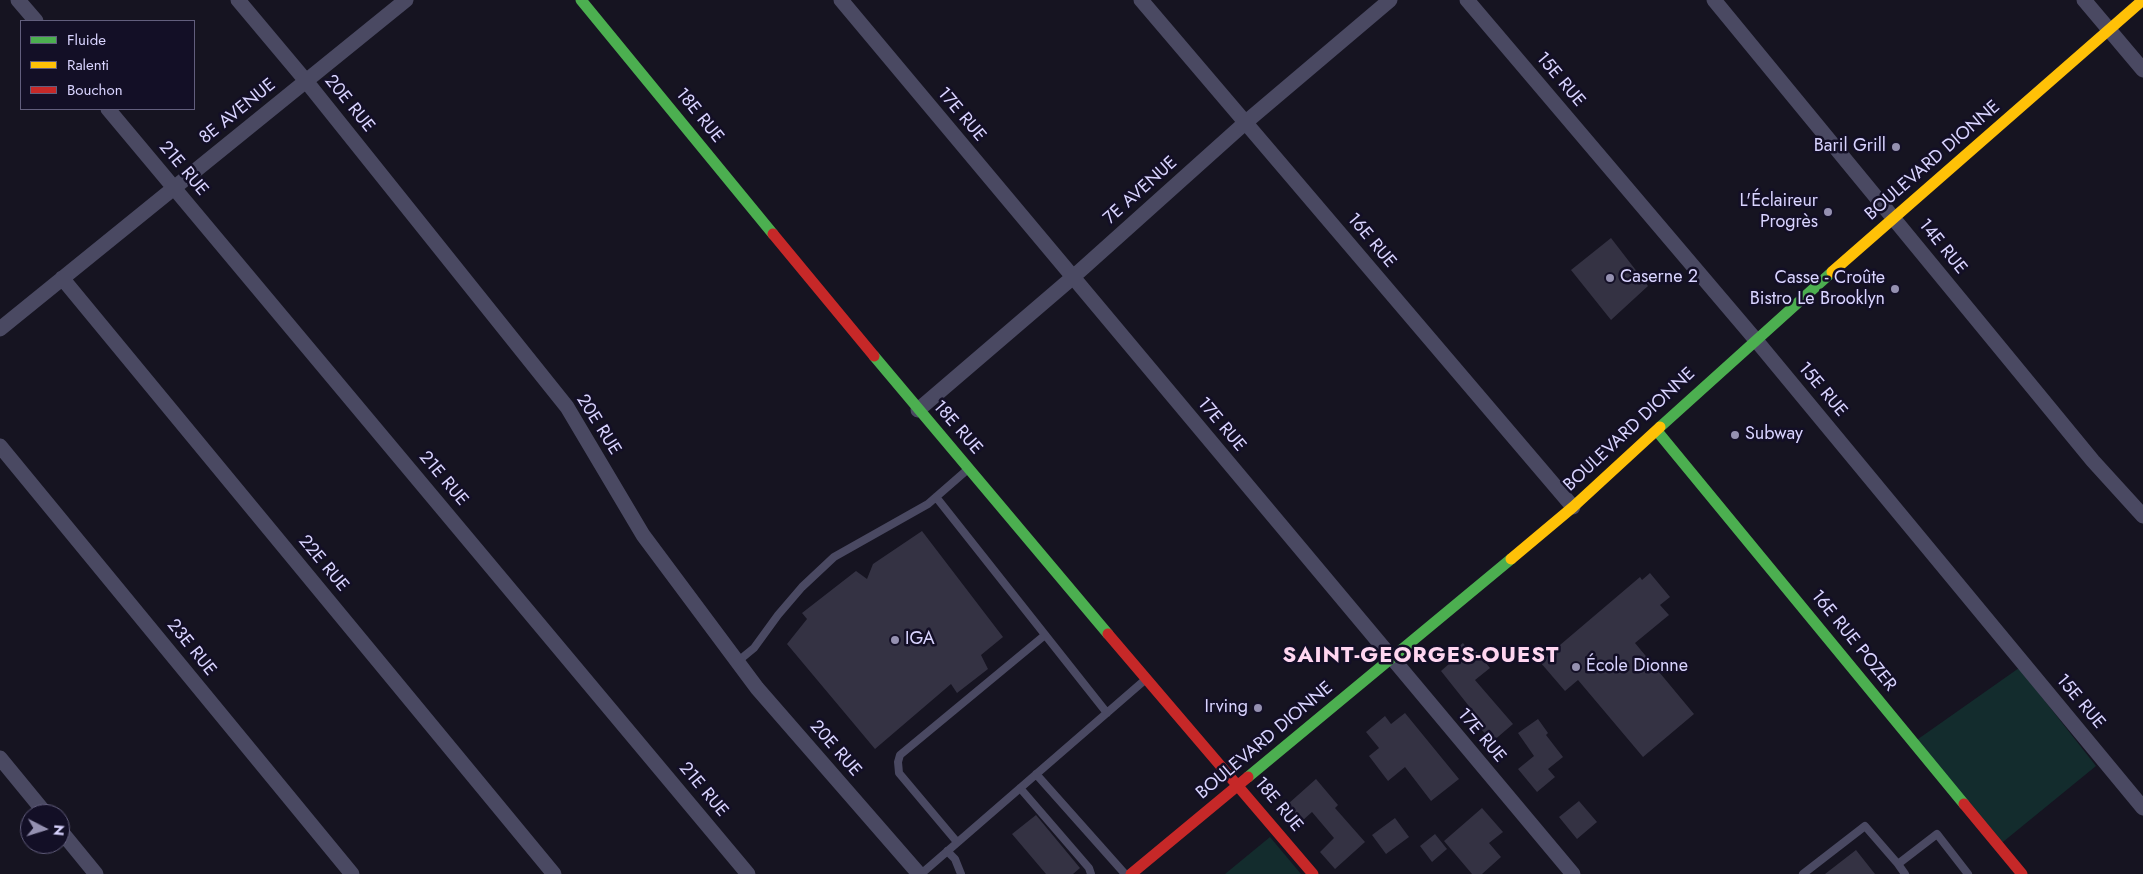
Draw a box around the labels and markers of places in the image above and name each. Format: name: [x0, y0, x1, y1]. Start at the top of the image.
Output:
place label: Baril Grill: [1814, 136, 1886, 158]
marker: Baril Grill: [1890, 141, 1902, 153]
place label: L'Éclaireur Progrès: [1740, 191, 1818, 233]
marker: L'Éclaireur Progrès: [1822, 206, 1834, 218]
place label: Caserne 2: [1620, 267, 1698, 289]
place label: Casse - Croûte Bistro Le Brooklyn: [1750, 268, 1885, 310]
marker: Caserne 2: [1604, 272, 1616, 284]
marker: Casse - Croûte Bistro Le Brooklyn: [1889, 283, 1901, 295]
place label: Subway: [1745, 424, 1803, 446]
marker: Subway: [1729, 429, 1741, 441]
place label: IGA: [905, 629, 935, 651]
marker: IGA: [889, 634, 901, 646]
place label: École Dionne: [1586, 656, 1688, 678]
marker: École Dionne: [1570, 661, 1582, 673]
place label: Irving: [1205, 697, 1248, 719]
marker: Irving: [1252, 702, 1264, 714]

